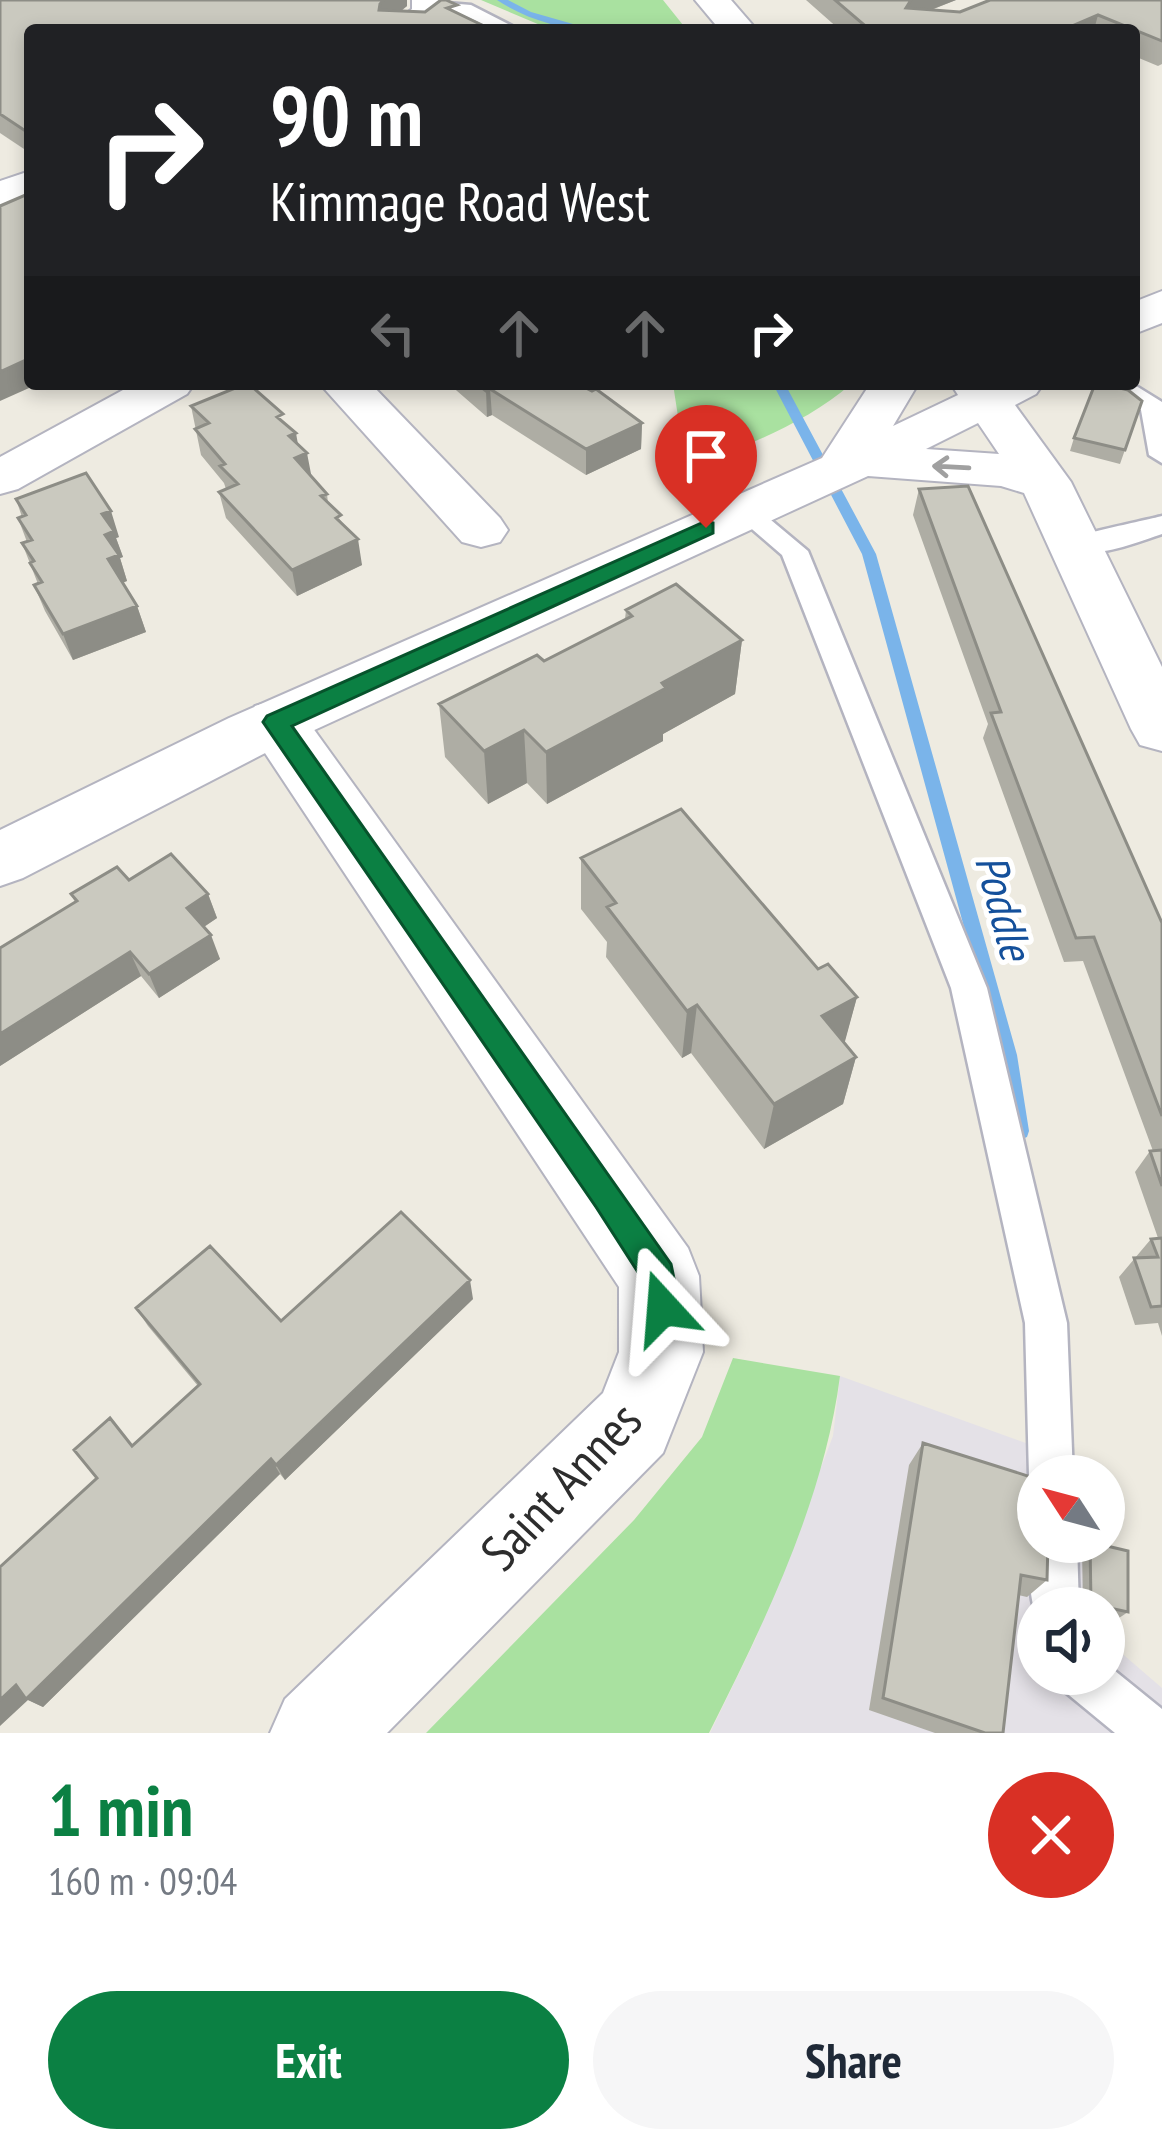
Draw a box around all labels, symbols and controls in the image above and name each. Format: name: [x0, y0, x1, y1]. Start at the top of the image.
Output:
text: 90 m: [270, 60, 423, 169]
icon: right: [72, 72, 228, 228]
text: Kimmage Road West: [270, 166, 650, 236]
icon: left: [360, 300, 426, 366]
icon: ahead: [486, 300, 552, 366]
icon: ahead: [612, 300, 678, 366]
icon: right: [738, 300, 804, 366]
pin: [655, 405, 757, 528]
icon: arrive: [673, 423, 739, 489]
one-way arrow: [932, 455, 971, 478]
water label: Poddle: [963, 848, 1047, 968]
position arrow: [600, 1245, 726, 1371]
street label: Saint Annes: [466, 1387, 655, 1583]
north arrow: [1017, 1455, 1125, 1563]
map controls: [1017, 1455, 1125, 1695]
button: sound: [1017, 1587, 1125, 1695]
text: 1 min: [48, 1763, 193, 1856]
button: close: [988, 1772, 1114, 1898]
text: 160 m · 09:04: [48, 1855, 237, 1906]
button: Exit: [48, 1991, 569, 2129]
button: Share: [593, 1991, 1114, 2129]

